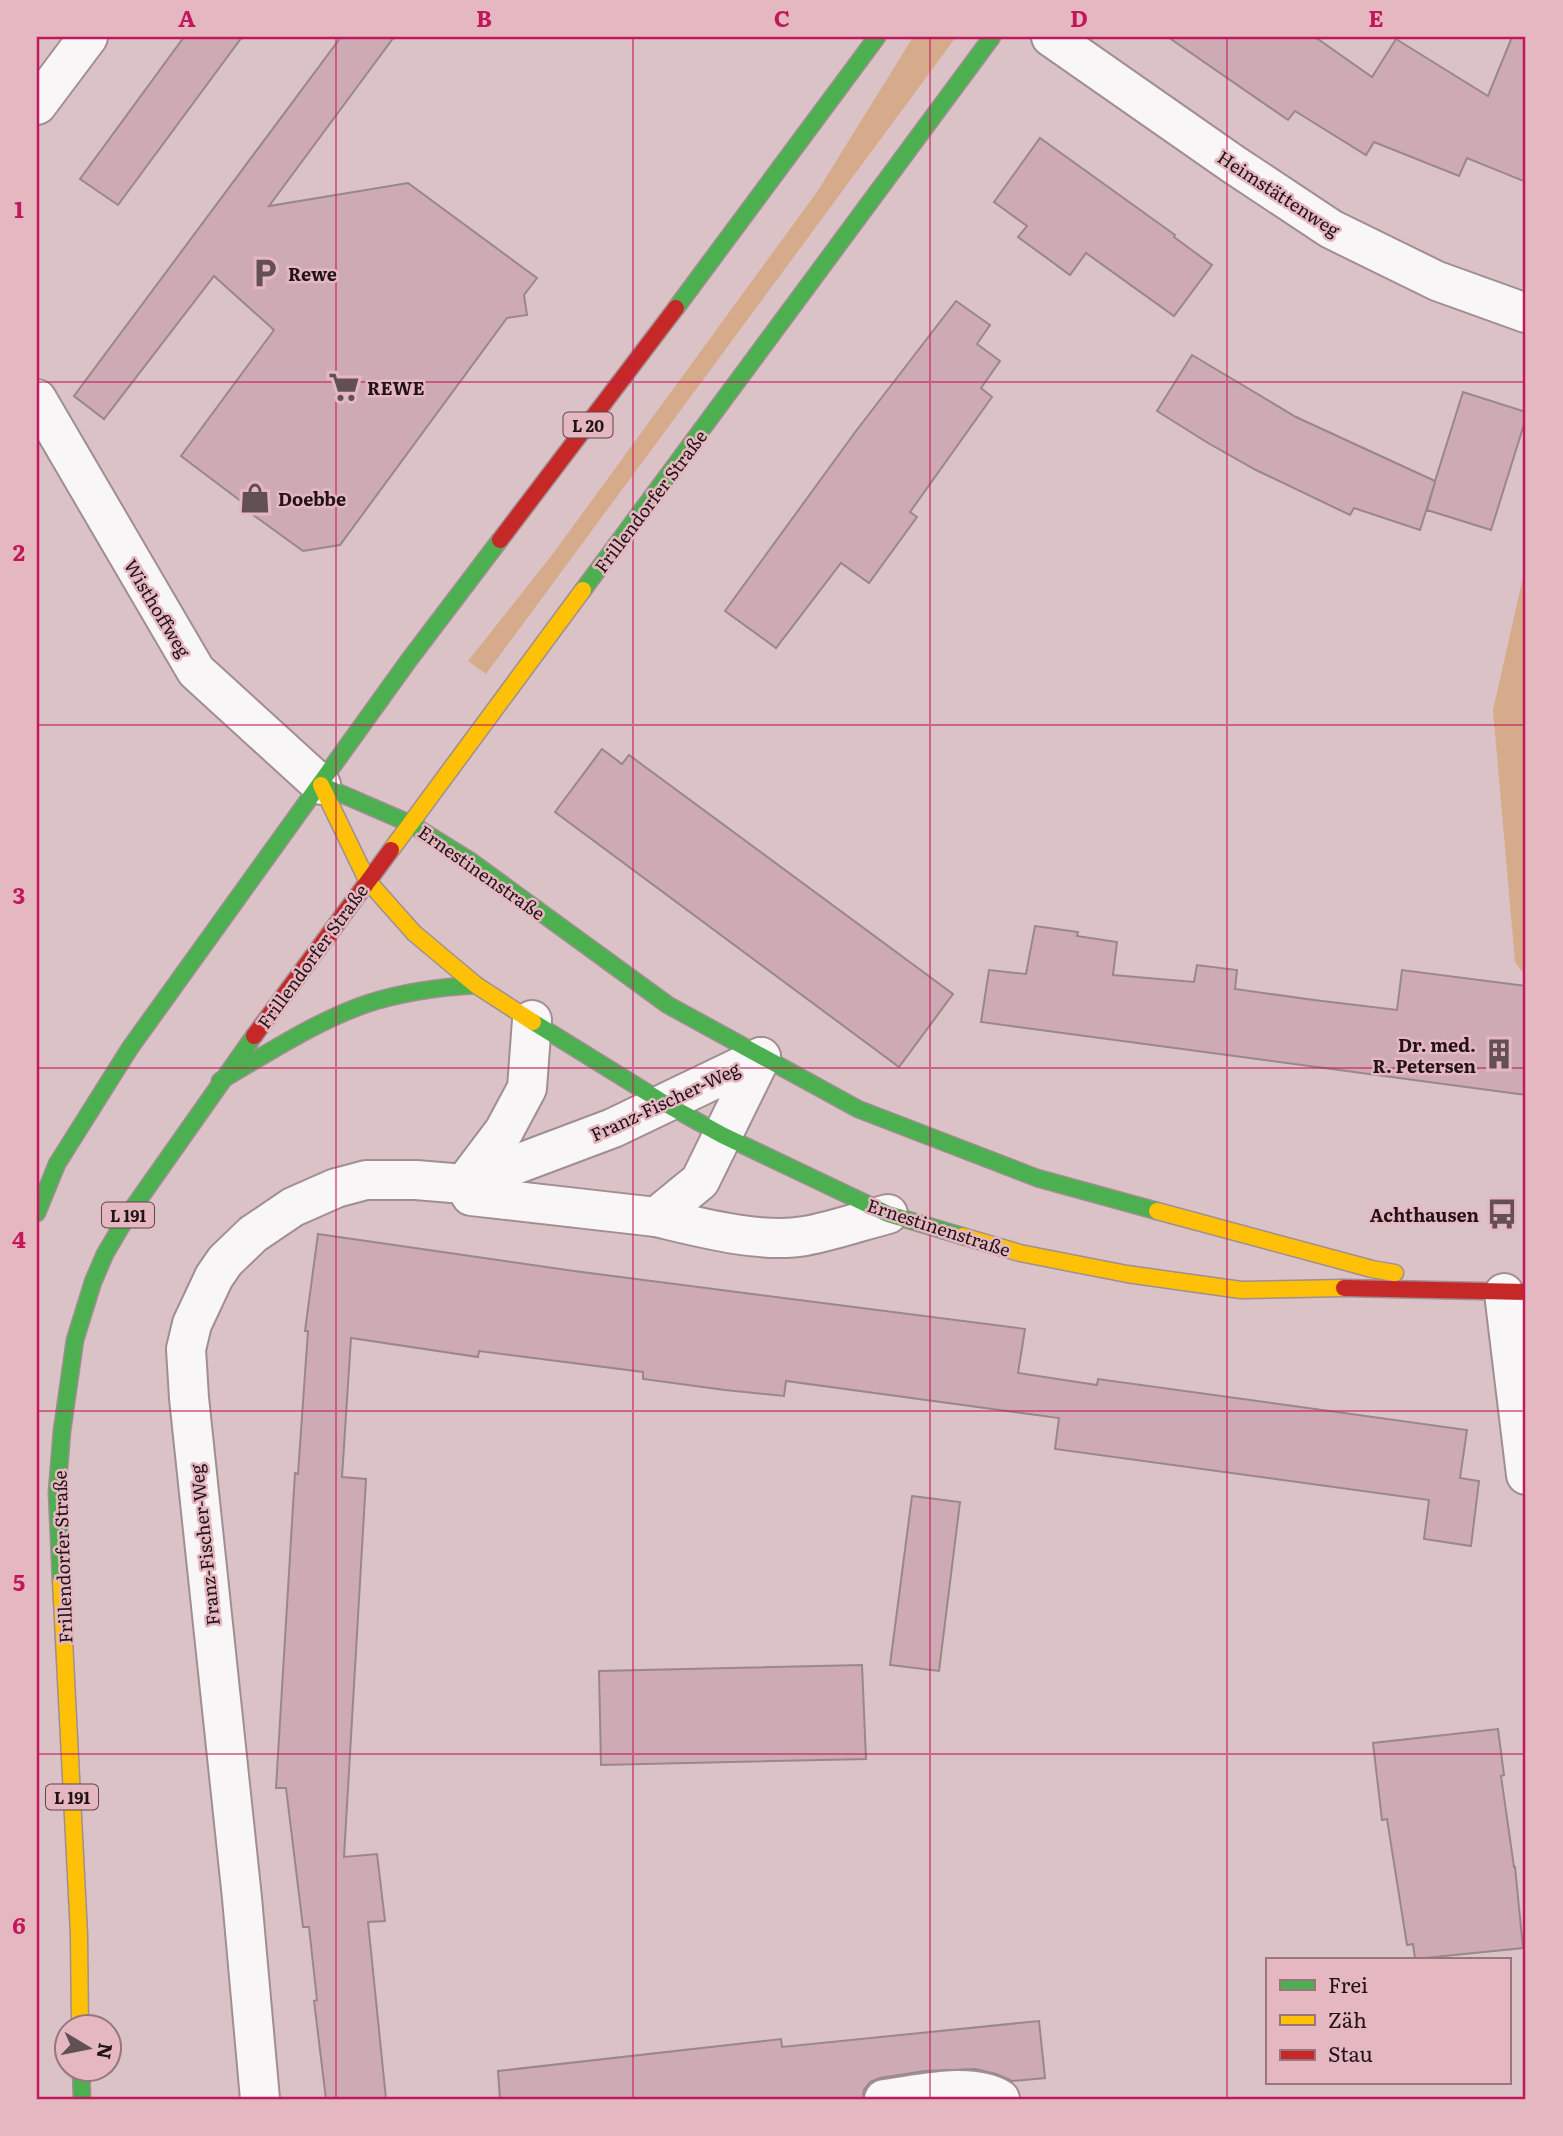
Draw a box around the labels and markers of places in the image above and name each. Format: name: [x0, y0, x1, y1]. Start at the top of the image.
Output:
parking icon: Rewe: [248, 256, 282, 290]
place label: Rewe: [288, 260, 337, 287]
supermarket icon: REWE: [327, 370, 361, 404]
place label: REWE: [367, 374, 424, 401]
shop icon: Doebbe: [238, 481, 272, 515]
place label: Doebbe: [278, 485, 346, 512]
place label: Dr. med. R. Petersen: [1373, 1031, 1476, 1079]
building icon: Dr. med. R. Petersen: [1482, 1037, 1516, 1071]
bus stop icon: Achthausen: [1485, 1197, 1519, 1231]
place label: Achthausen: [1370, 1201, 1479, 1228]

